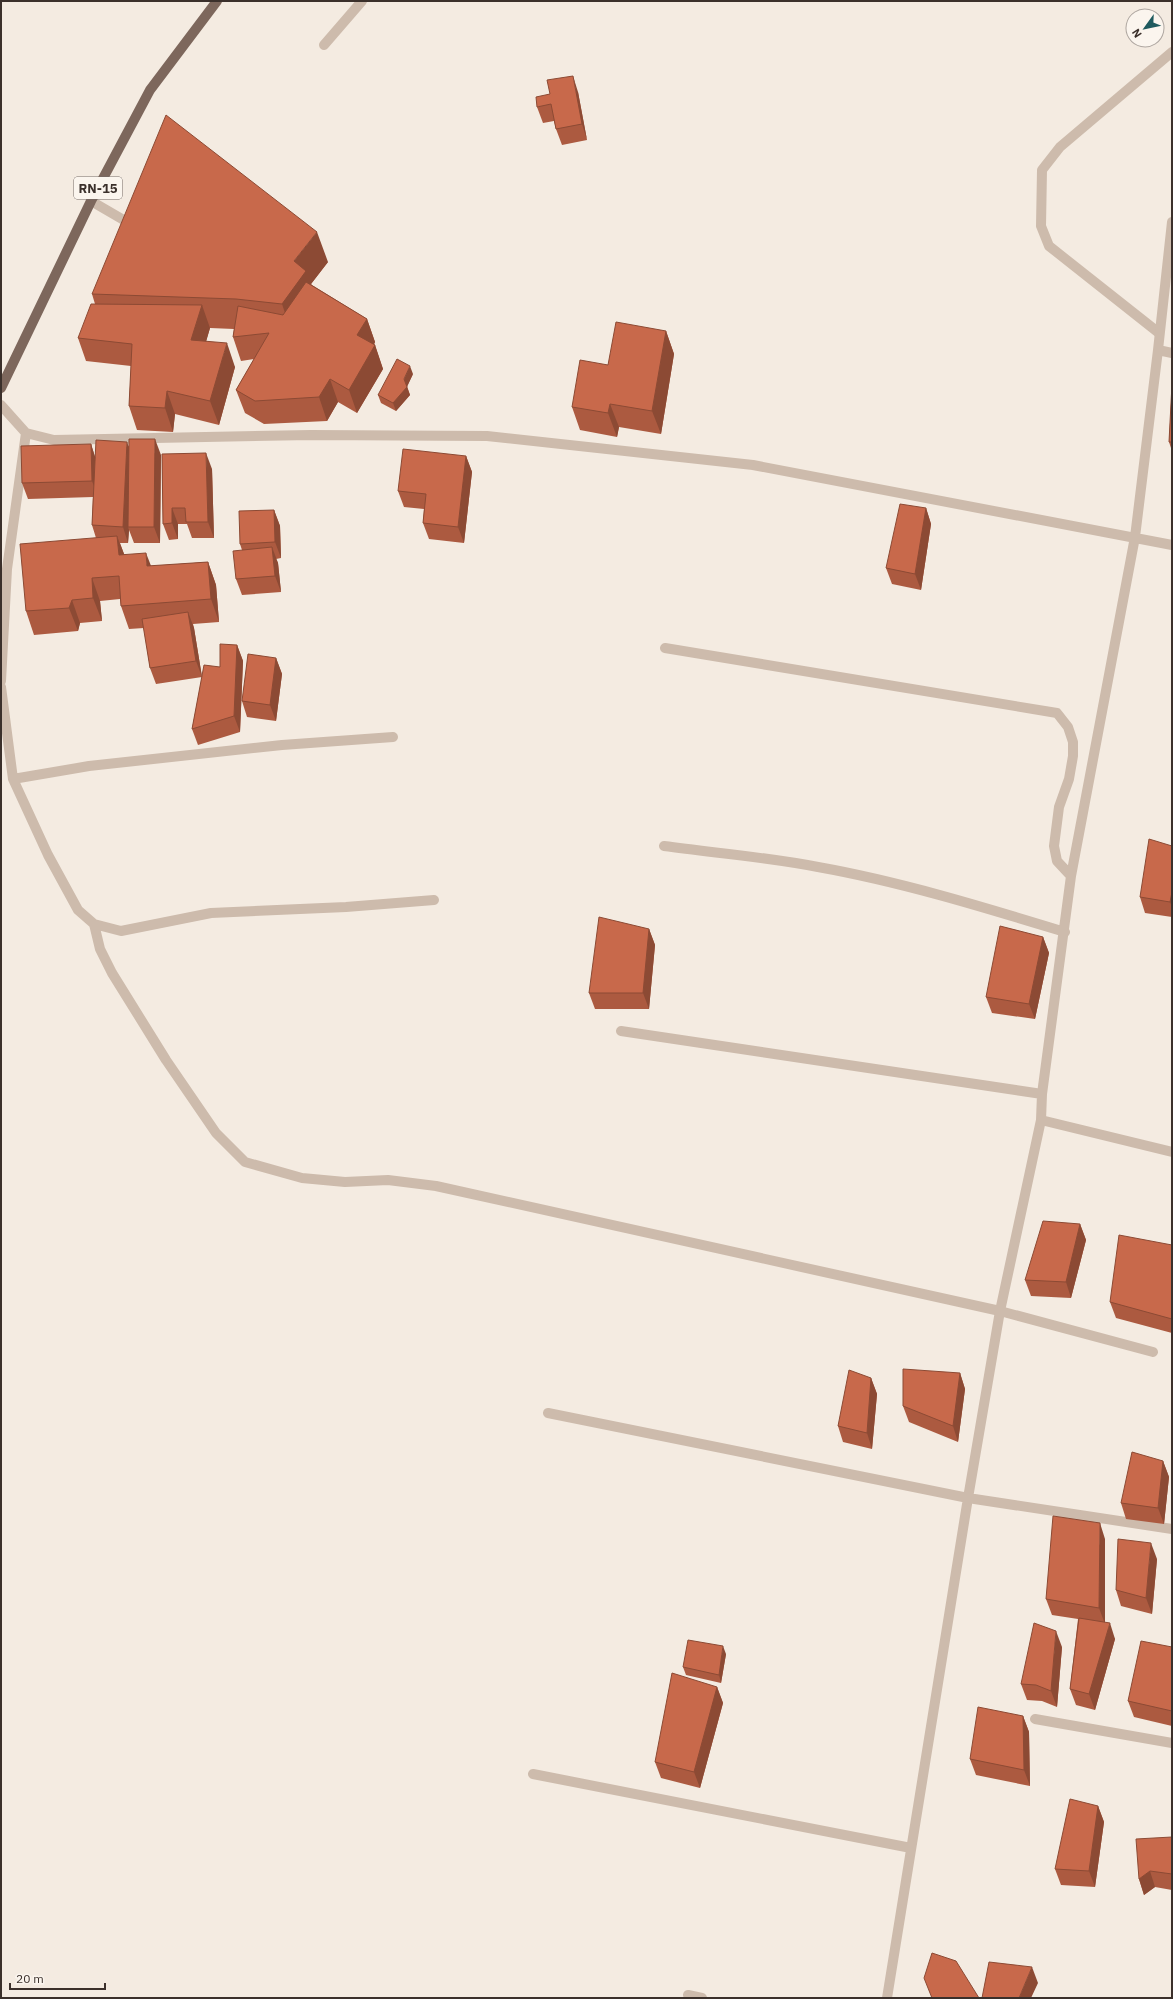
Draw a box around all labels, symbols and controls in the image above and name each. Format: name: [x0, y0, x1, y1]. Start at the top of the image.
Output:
north arrow: [1125, 8, 1165, 48]
text: N: [1129, 26, 1145, 41]
road number: RN-15: [74, 177, 122, 199]
scale bar: [10, 1965, 105, 1991]
text: 20 m: [16, 1971, 44, 1986]

